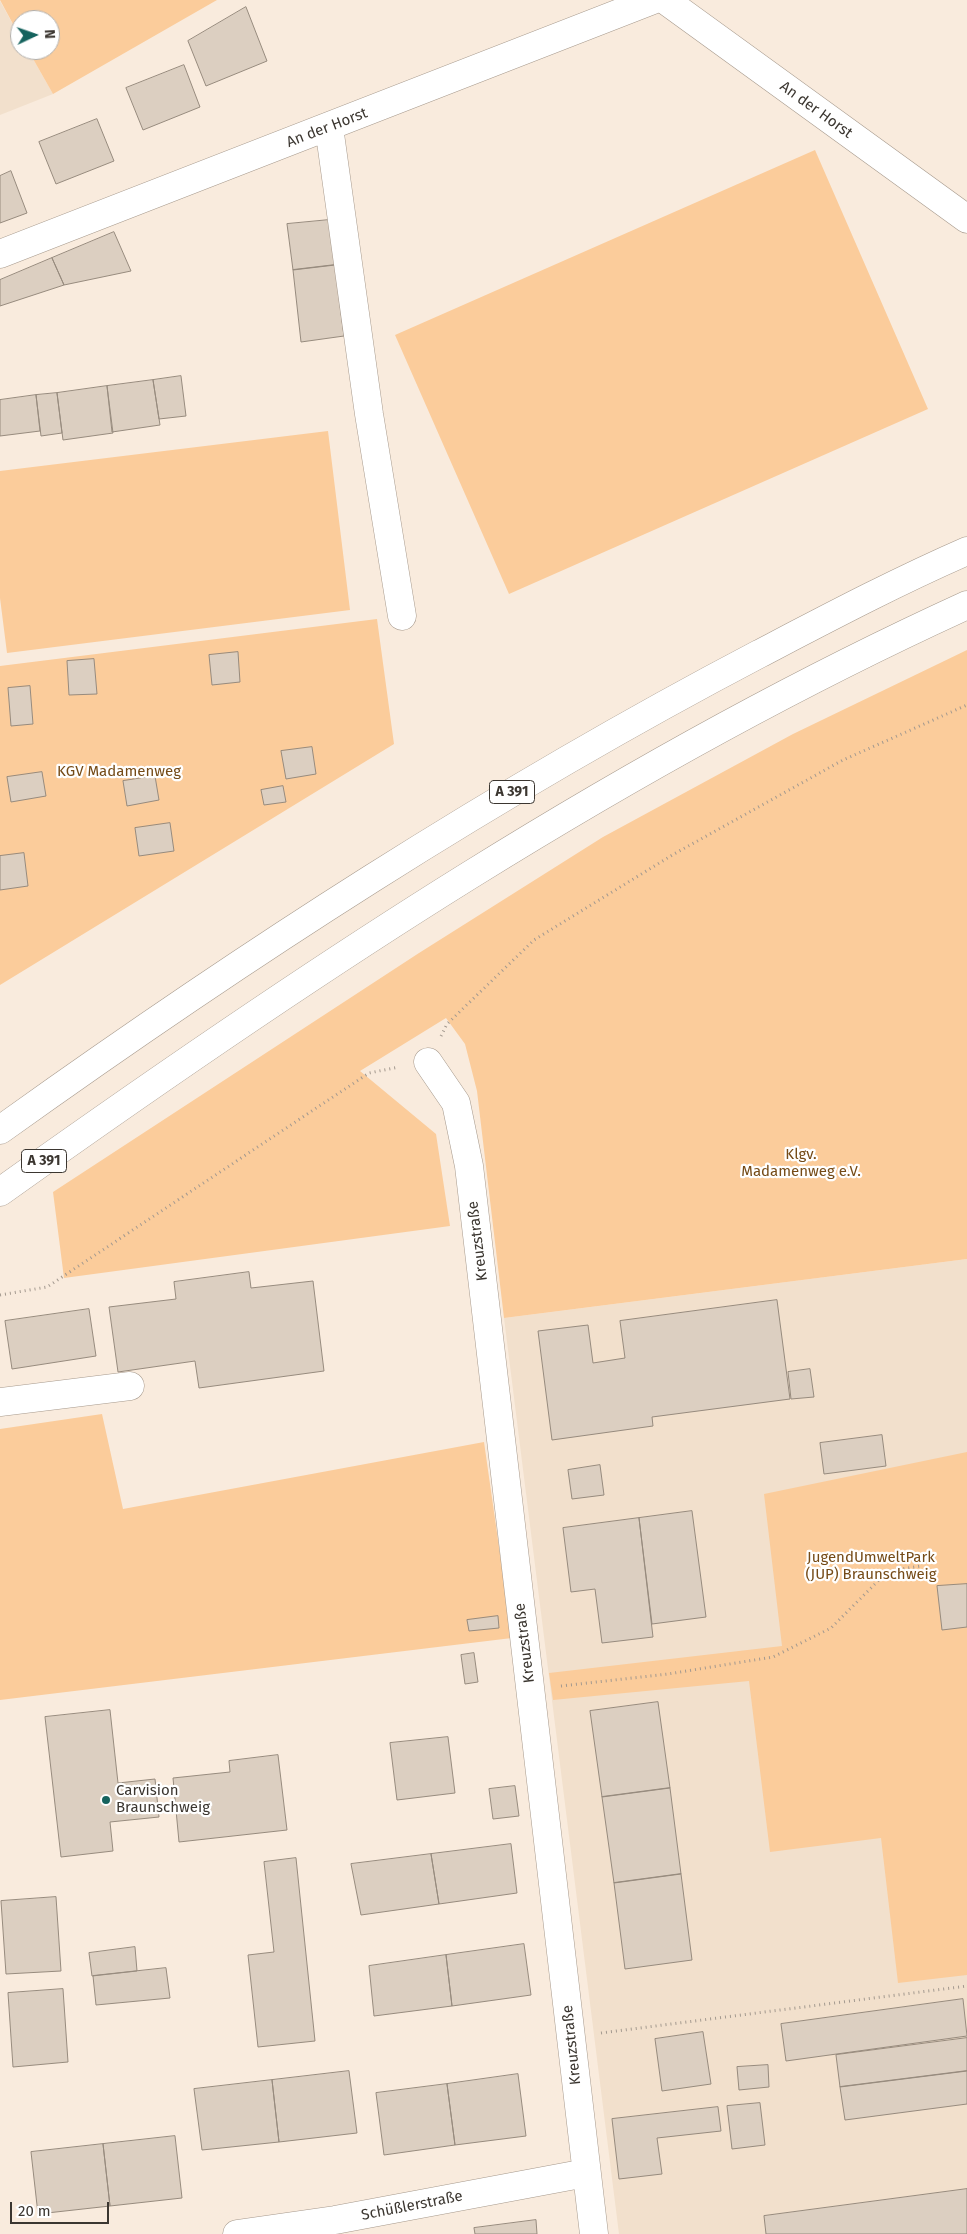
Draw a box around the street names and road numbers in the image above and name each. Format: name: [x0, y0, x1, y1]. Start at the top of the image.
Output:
street label: An der Horst: [776, 78, 856, 142]
street label: An der Horst: [284, 104, 370, 152]
road number: A 391: [490, 780, 534, 804]
road number: A 391: [22, 1150, 66, 1172]
street label: Kreuzstraße: [464, 1200, 492, 1282]
street label: Kreuzstraße: [511, 1602, 539, 1684]
street label: Kreuzstraße: [559, 2004, 585, 2086]
street label: Schüßlerstraße: [360, 2187, 464, 2225]

